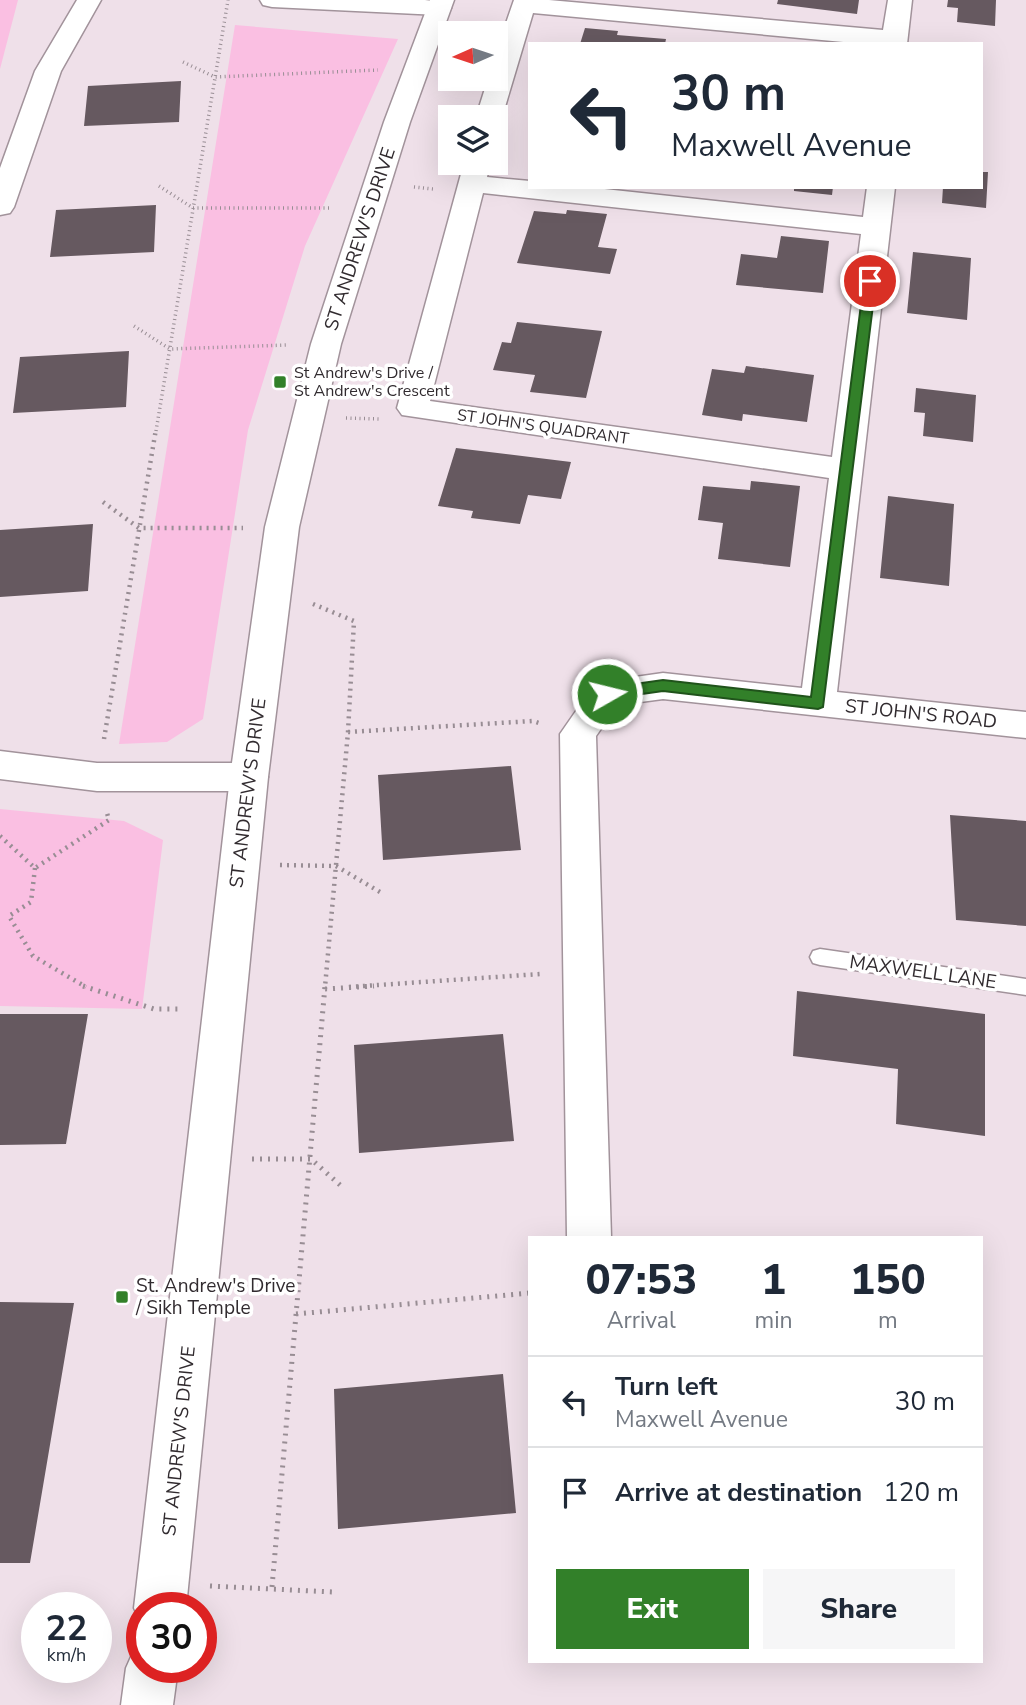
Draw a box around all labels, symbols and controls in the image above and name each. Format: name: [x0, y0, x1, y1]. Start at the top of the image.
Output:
north arrow: [438, 21, 508, 91]
map controls: [438, 21, 508, 175]
text: 30 m: [671, 60, 786, 127]
icon: left: [556, 70, 647, 161]
button: layers: [438, 105, 508, 175]
text: Maxwell Avenue: [671, 124, 912, 167]
street label: ST ANDREW'S DRIVE: [318, 144, 402, 334]
pin: [840, 251, 900, 311]
icon: arrive: [851, 262, 889, 300]
place label: St Andrew's Drive / St Andrew's Crescent: [294, 362, 450, 402]
marker: St Andrew's Drive / St Andrew's Crescent: [272, 374, 288, 390]
street label: ST JOHN'S QUADRANT: [456, 404, 631, 450]
position arrow: [570, 657, 644, 731]
street label: ST JOHN'S ROAD: [844, 693, 998, 735]
street label: ST ANDREW'S DRIVE: [223, 697, 273, 889]
street label: MAXWELL LANE: [848, 949, 998, 995]
text: 07:53: [585, 1252, 697, 1309]
text: 1: [761, 1252, 786, 1309]
text: 150: [850, 1252, 926, 1309]
place label: St. Andrew's Drive / Sikh Temple: [135, 1273, 295, 1321]
marker: St. Andrew's Drive / Sikh Temple: [114, 1289, 130, 1305]
text: Arrival: [607, 1305, 676, 1336]
text: min: [755, 1305, 793, 1336]
text: m: [878, 1305, 898, 1336]
street label: ST ANDREW'S DRIVE: [156, 1345, 202, 1537]
text: Turn left: [615, 1369, 718, 1404]
icon: left: [556, 1383, 594, 1421]
text: 30 m: [895, 1384, 955, 1419]
text: Maxwell Avenue: [615, 1404, 788, 1435]
icon: arrive: [556, 1474, 594, 1512]
text: Arrive at destination: [615, 1475, 862, 1510]
text: 120 m: [883, 1475, 959, 1510]
button: Exit: [556, 1569, 749, 1649]
button: Share: [763, 1569, 955, 1649]
speed limit sign: 30: [126, 1592, 217, 1683]
text: 22: [45, 1605, 88, 1652]
text: km/h: [47, 1643, 86, 1667]

